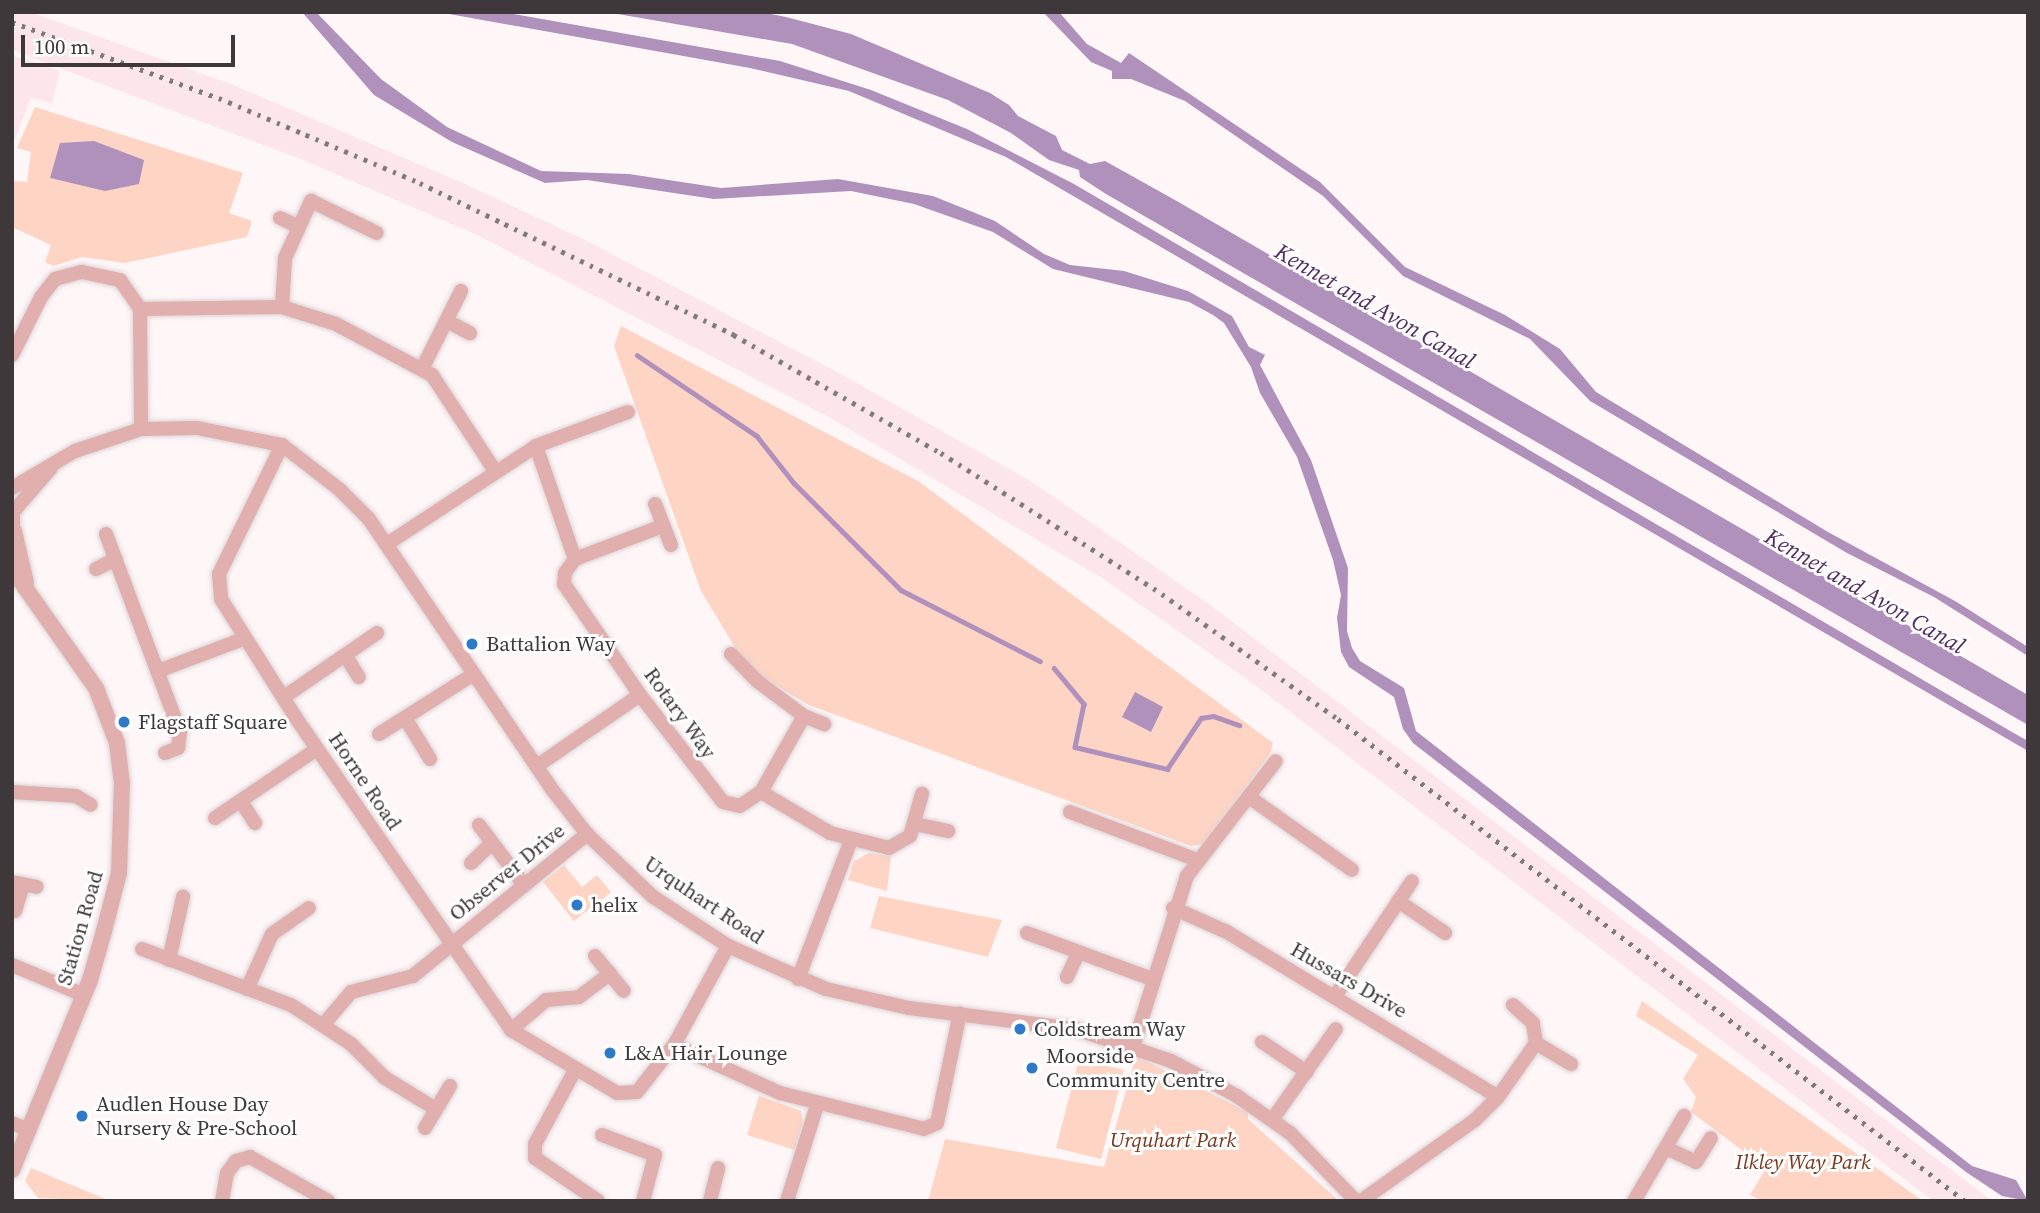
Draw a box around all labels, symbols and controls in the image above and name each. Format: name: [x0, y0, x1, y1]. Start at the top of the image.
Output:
scale bar: [24, 21, 238, 65]
text: 100 m: [34, 32, 89, 61]
water label: Kennet and Avon Canal: [1270, 237, 1480, 375]
water label: Kennet and Avon Canal: [1760, 522, 1970, 660]
place label: Battalion Way: [486, 631, 616, 657]
marker: Battalion Way: [464, 636, 480, 652]
street label: Rotary Way: [638, 662, 722, 764]
place label: Flagstaff Square: [138, 709, 288, 735]
marker: Flagstaff Square: [116, 714, 132, 730]
street label: Horne Road: [323, 727, 407, 835]
street label: Observer Drive: [444, 818, 570, 926]
street label: Urquhart Road: [639, 851, 769, 949]
street label: Station Road: [52, 868, 108, 988]
place label: helix: [591, 892, 638, 918]
marker: helix: [569, 897, 585, 913]
street label: Hussars Drive: [1286, 936, 1412, 1024]
place label: Coldstream Way: [1034, 1016, 1186, 1042]
marker: Coldstream Way: [1012, 1021, 1028, 1037]
place label: L&A Hair Lounge: [624, 1040, 788, 1066]
place label: Moorside Community Centre: [1046, 1043, 1225, 1093]
marker: L&A Hair Lounge: [602, 1045, 618, 1061]
marker: Moorside Community Centre: [1024, 1060, 1040, 1076]
place label: Audlen House Day Nursery & Pre-School: [96, 1091, 297, 1141]
marker: Audlen House Day Nursery & Pre-School: [74, 1108, 90, 1124]
park label: Urquhart Park: [1110, 1127, 1236, 1153]
park label: Ilkley Way Park: [1735, 1149, 1871, 1175]

